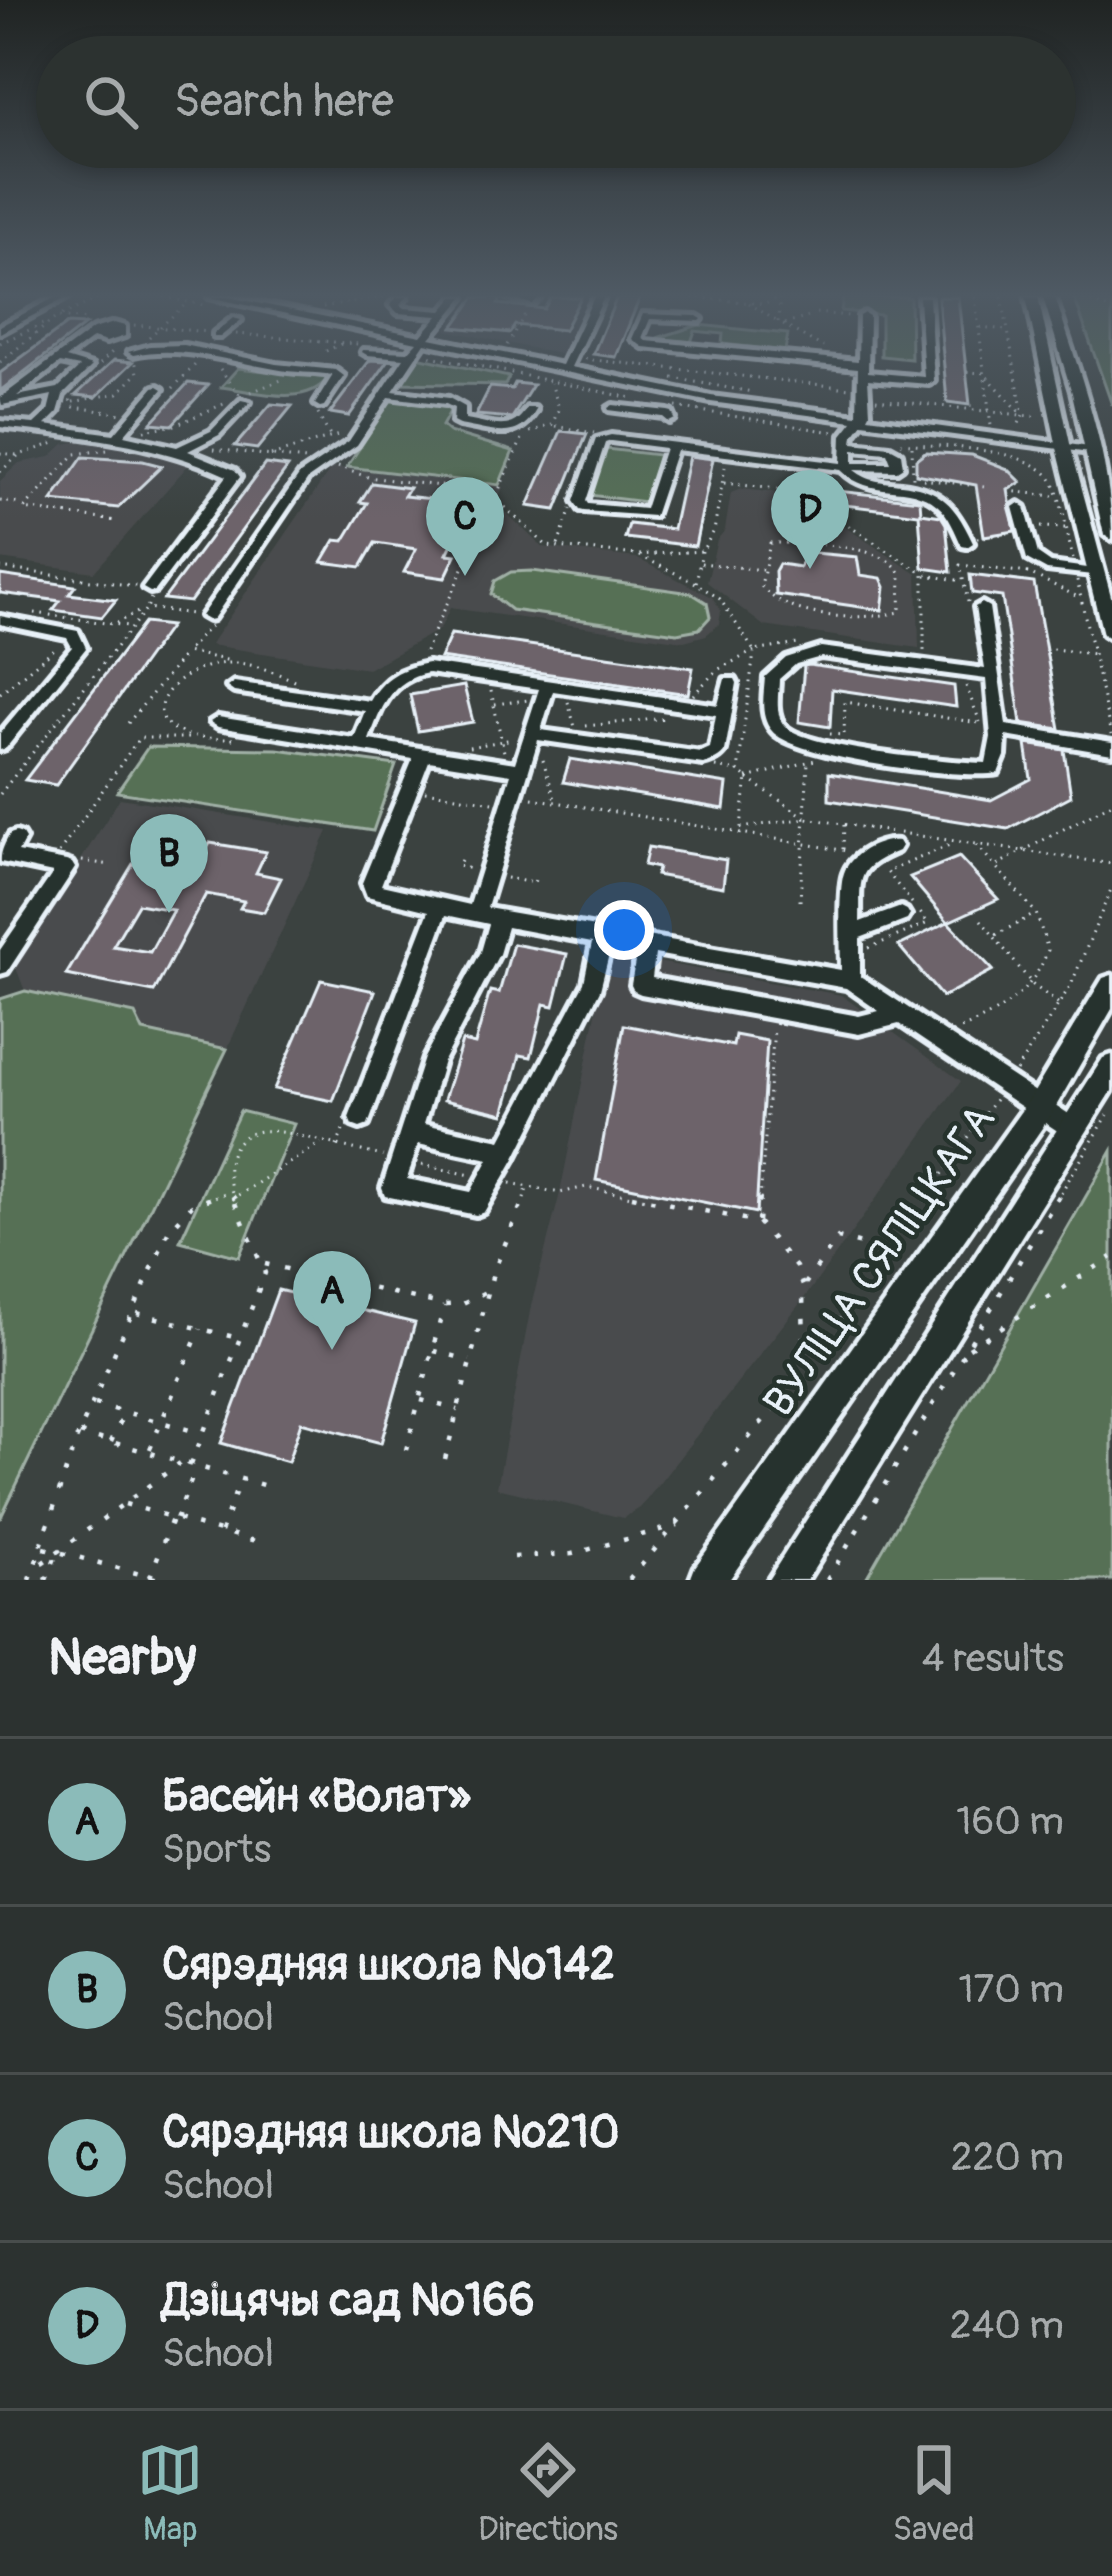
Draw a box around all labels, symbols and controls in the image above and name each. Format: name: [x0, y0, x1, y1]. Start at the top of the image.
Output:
search box: [36, 36, 1076, 168]
icon: search: [78, 69, 144, 135]
text: Search here: [174, 74, 394, 130]
pin: D: [771, 470, 849, 569]
pin: C: [426, 477, 504, 576]
pin: B: [130, 814, 208, 913]
your location: [594, 900, 654, 960]
street label: ВУЛІЦА СЯЛІЦКАГА: [753, 1095, 1007, 1427]
pin: A: [293, 1251, 371, 1350]
text: Nearby: [48, 1626, 196, 1690]
text: 4 results: [922, 1634, 1064, 1683]
text: Басейн «Волат»: [162, 1769, 471, 1825]
text: A: [74, 1797, 100, 1846]
text: 160 m: [956, 1797, 1064, 1846]
text: Sports: [162, 1825, 271, 1874]
text: Сярэдняя школа №142: [162, 1937, 615, 1993]
text: B: [76, 1965, 98, 2014]
text: 170 m: [958, 1965, 1064, 2014]
text: School: [162, 1993, 274, 2042]
text: Сярэдняя школа №210: [162, 2105, 620, 2161]
text: C: [75, 2133, 99, 2182]
text: 220 m: [951, 2133, 1064, 2182]
text: School: [162, 2161, 274, 2210]
text: Дзіцячы сад №166: [162, 2273, 535, 2329]
text: D: [75, 2301, 99, 2350]
text: 240 m: [950, 2301, 1064, 2350]
text: School: [162, 2329, 274, 2378]
tab: Map: [137, 2437, 203, 2550]
tab: Directions: [478, 2437, 618, 2550]
tab: Saved: [893, 2437, 975, 2550]

